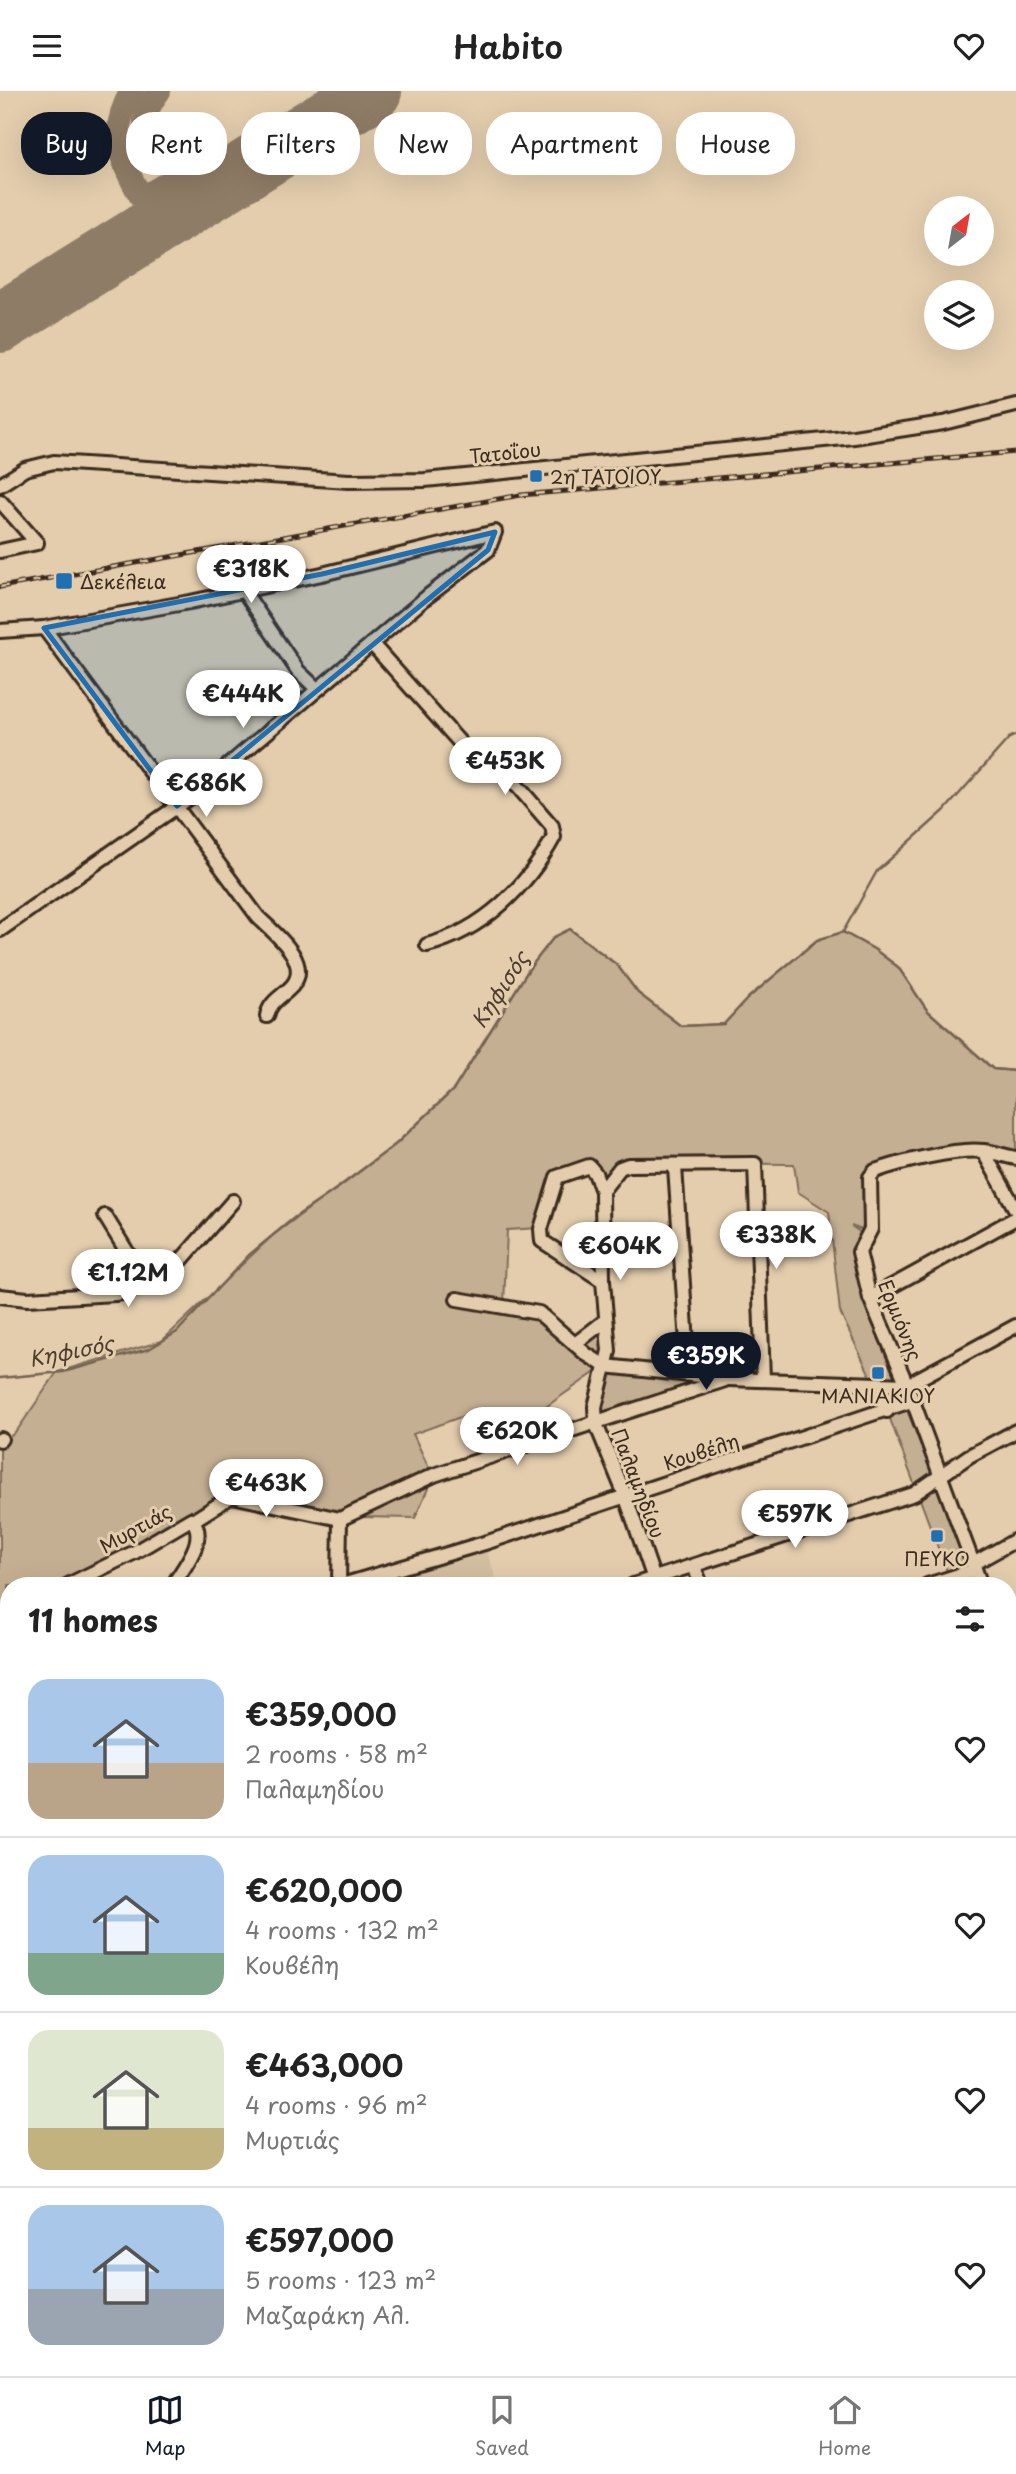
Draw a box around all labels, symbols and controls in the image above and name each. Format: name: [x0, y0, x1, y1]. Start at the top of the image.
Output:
text: Habito: [453, 22, 563, 70]
icon: menu: [28, 27, 66, 65]
icon: heart: [950, 27, 988, 65]
chip: Buy: [21, 112, 112, 175]
chip: Rent: [126, 112, 227, 175]
chip: Filters: [241, 112, 360, 175]
chip: New: [374, 112, 472, 175]
chip: Apartment: [486, 112, 662, 175]
chip: House: [676, 112, 795, 175]
north arrow: [924, 196, 994, 266]
map controls: [924, 196, 994, 350]
button: layers: [924, 280, 994, 350]
street label: Τατοΐου: [468, 434, 542, 470]
place label: 2η ΤΑΤΟΙΟΥ: [550, 462, 661, 490]
marker: 2η ΤΑΤΟΙΟΥ: [528, 468, 544, 484]
pin: €318K: [202, 545, 300, 605]
text: €318K: [213, 550, 289, 585]
place label: Δεκέλεια: [80, 567, 166, 595]
marker: Δεκέλεια: [54, 571, 74, 591]
pin: €444K: [194, 671, 292, 730]
text: €444K: [202, 675, 284, 710]
pin: €453K: [456, 737, 554, 797]
text: €453K: [465, 742, 545, 777]
pin: €686K: [157, 759, 255, 819]
text: €686K: [166, 764, 246, 799]
water label: Κηφισός: [462, 943, 537, 1034]
pin: €338K: [727, 1211, 825, 1271]
text: €338K: [736, 1216, 816, 1251]
pin: €604K: [571, 1223, 669, 1282]
text: €604K: [578, 1227, 662, 1262]
pin: €1.12M: [71, 1249, 185, 1309]
text: €1.12M: [87, 1254, 169, 1289]
street label: Ερμιόνης: [872, 1275, 930, 1365]
water label: Κηφισός: [26, 1326, 118, 1374]
pin: €359K: [657, 1333, 755, 1392]
text: €359K: [667, 1337, 745, 1372]
marker: ΜΑΝΙΑΚΙΟΥ: [870, 1365, 886, 1381]
place label: ΜΑΝΙΑΚΙΟΥ: [821, 1381, 935, 1409]
pin: €620K: [468, 1407, 566, 1467]
text: €620K: [476, 1412, 558, 1447]
street label: Παλαμηδίου: [605, 1424, 673, 1542]
street label: Κουβέλη: [660, 1426, 742, 1476]
pin: €463K: [217, 1459, 315, 1519]
text: €463K: [225, 1464, 307, 1499]
pin: €597K: [746, 1491, 844, 1550]
text: €597K: [757, 1495, 833, 1530]
street label: Μυρτιάς: [94, 1497, 176, 1559]
marker: ΠΕΥΚΟ: [929, 1528, 945, 1544]
place label: ΠΕΥΚΟ: [904, 1544, 970, 1572]
text: 11 homes: [28, 1597, 158, 1642]
icon: filters: [951, 1600, 989, 1638]
text: €359,000: [245, 1691, 397, 1736]
icon: home: [84, 1707, 168, 1791]
icon: heart: [951, 1730, 989, 1768]
text: 2 rooms · 58 m²: [245, 1736, 428, 1771]
text: Παλαμηδίου: [245, 1771, 384, 1806]
text: €620,000: [245, 1867, 403, 1912]
icon: home: [84, 1883, 168, 1967]
icon: heart: [951, 1906, 989, 1944]
text: 4 rooms · 132 m²: [245, 1912, 439, 1947]
text: Κουβέλη: [245, 1947, 339, 1982]
text: €463,000: [245, 2042, 403, 2087]
icon: home: [84, 2058, 168, 2142]
icon: heart: [951, 2081, 989, 2119]
text: 4 rooms · 96 m²: [245, 2087, 428, 2122]
text: Μυρτιάς: [245, 2122, 340, 2157]
text: €597,000: [245, 2217, 394, 2262]
icon: home: [84, 2233, 168, 2317]
icon: heart: [951, 2256, 989, 2294]
text: 5 rooms · 123 m²: [245, 2262, 436, 2297]
text: Μαζαράκη Αλ.: [245, 2297, 410, 2332]
tab: Map: [145, 2391, 185, 2461]
tab: Saved: [475, 2391, 529, 2461]
tab: Home: [818, 2391, 871, 2461]

